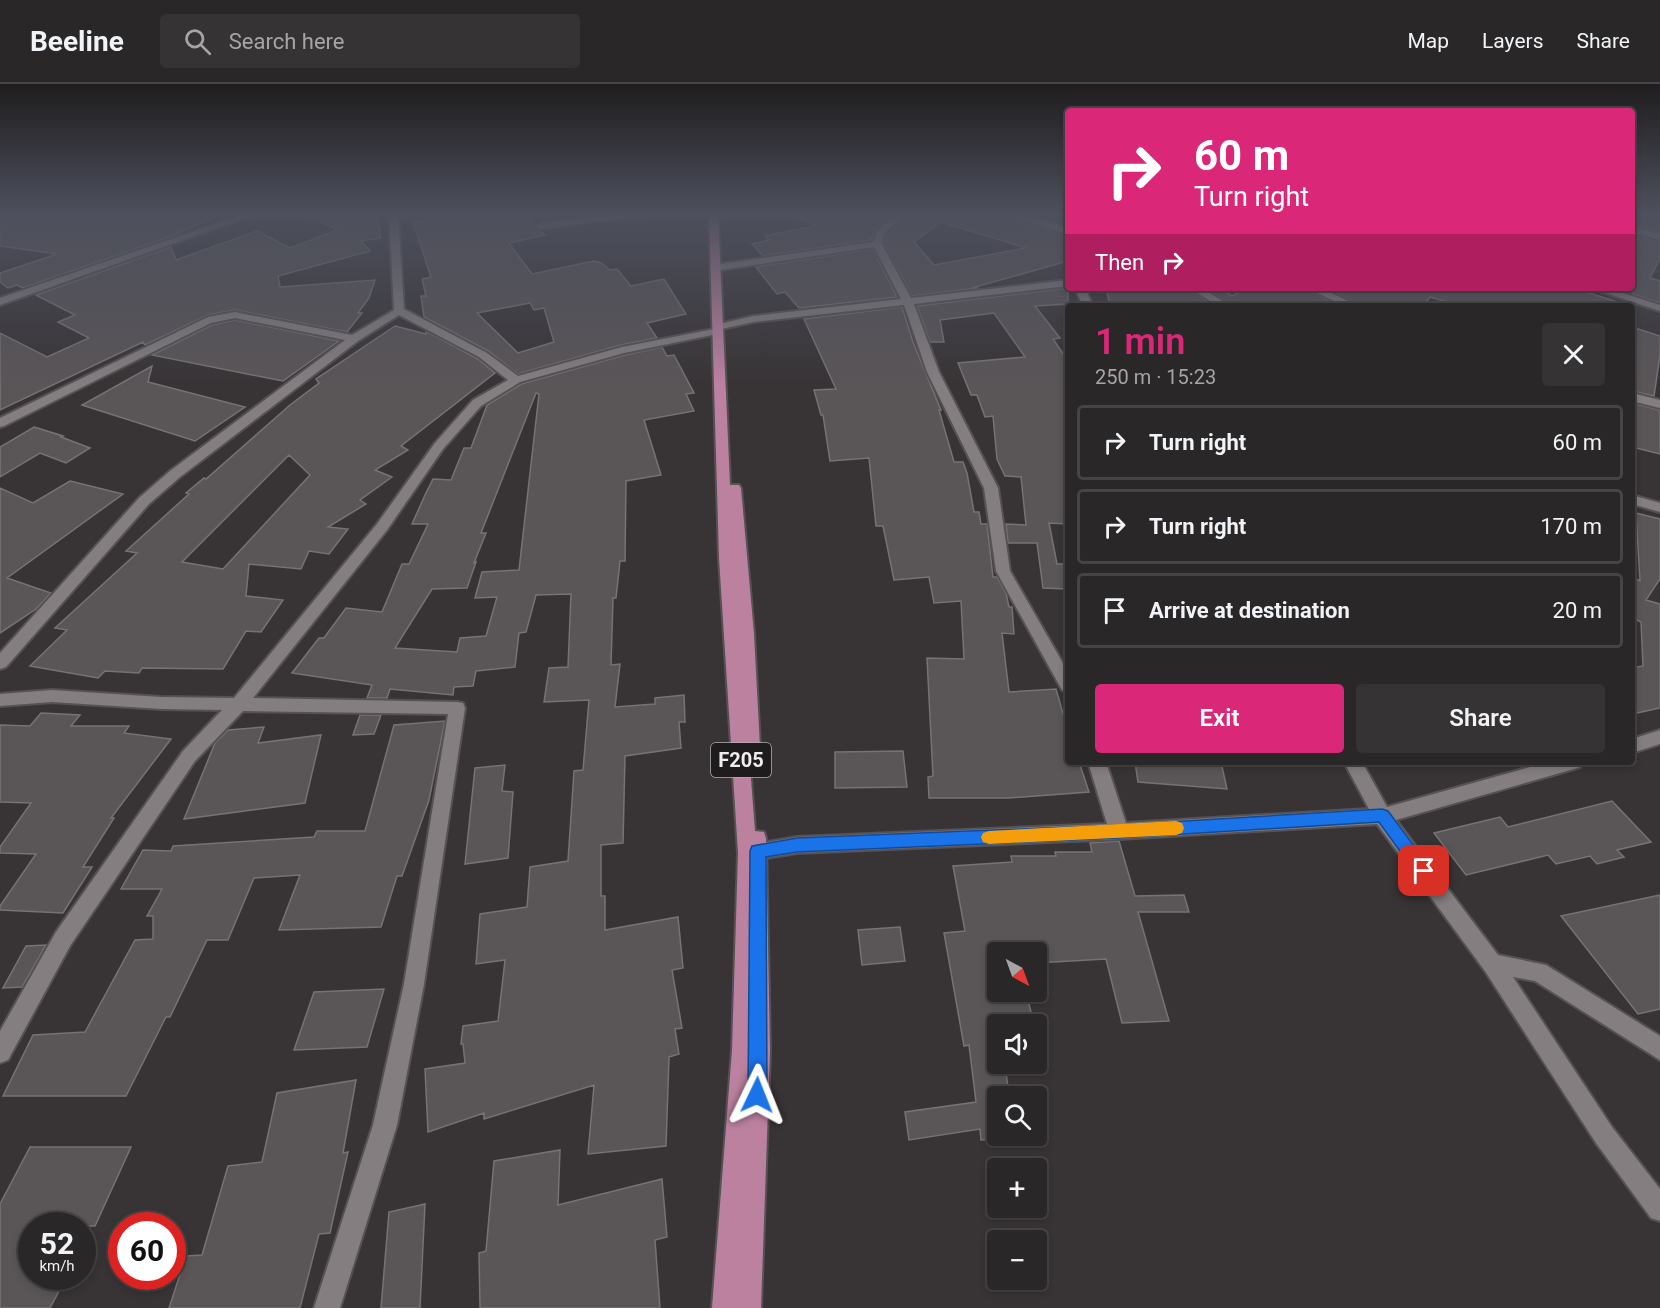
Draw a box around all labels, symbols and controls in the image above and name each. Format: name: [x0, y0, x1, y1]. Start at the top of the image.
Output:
search box: [160, 14, 580, 68]
text: Beeline: [30, 25, 124, 58]
icon: search: [181, 25, 214, 58]
text: Search here: [229, 29, 345, 54]
text: Map: [1407, 29, 1449, 53]
text: Layers: [1482, 29, 1543, 53]
text: Share: [1576, 29, 1630, 53]
text: 60 m: [1194, 131, 1289, 180]
icon: right: [1095, 132, 1173, 210]
text: Turn right: [1194, 181, 1309, 213]
icon: right: [1156, 246, 1189, 279]
text: Then: [1095, 250, 1144, 275]
text: 1 min: [1095, 321, 1185, 363]
button: close: [1542, 323, 1605, 386]
text: 250 m · 15:23: [1095, 365, 1216, 389]
icon: right: [1098, 426, 1131, 459]
text: Turn right: [1149, 430, 1246, 455]
text: 60 m: [1553, 430, 1602, 455]
icon: right: [1098, 510, 1131, 543]
text: Turn right: [1149, 514, 1246, 539]
text: 170 m: [1540, 514, 1602, 539]
icon: arrive: [1098, 594, 1131, 627]
text: Arrive at destination: [1149, 598, 1350, 623]
text: 20 m: [1553, 598, 1602, 623]
button: Exit: [1095, 684, 1344, 753]
button: Share: [1356, 684, 1605, 753]
road number: F205: [711, 743, 771, 777]
pin: [1398, 845, 1449, 896]
icon: arrive: [1407, 854, 1440, 887]
north arrow: [987, 942, 1047, 1002]
map controls: [987, 942, 1047, 1290]
button: sound: [987, 1014, 1047, 1074]
position arrow: [725, 1063, 789, 1127]
button: search: [987, 1086, 1047, 1146]
button: +: [987, 1158, 1047, 1218]
speed limit sign: 60: [108, 1212, 186, 1290]
text: 52: [40, 1226, 74, 1261]
button: −: [987, 1230, 1047, 1290]
text: km/h: [39, 1257, 75, 1275]

